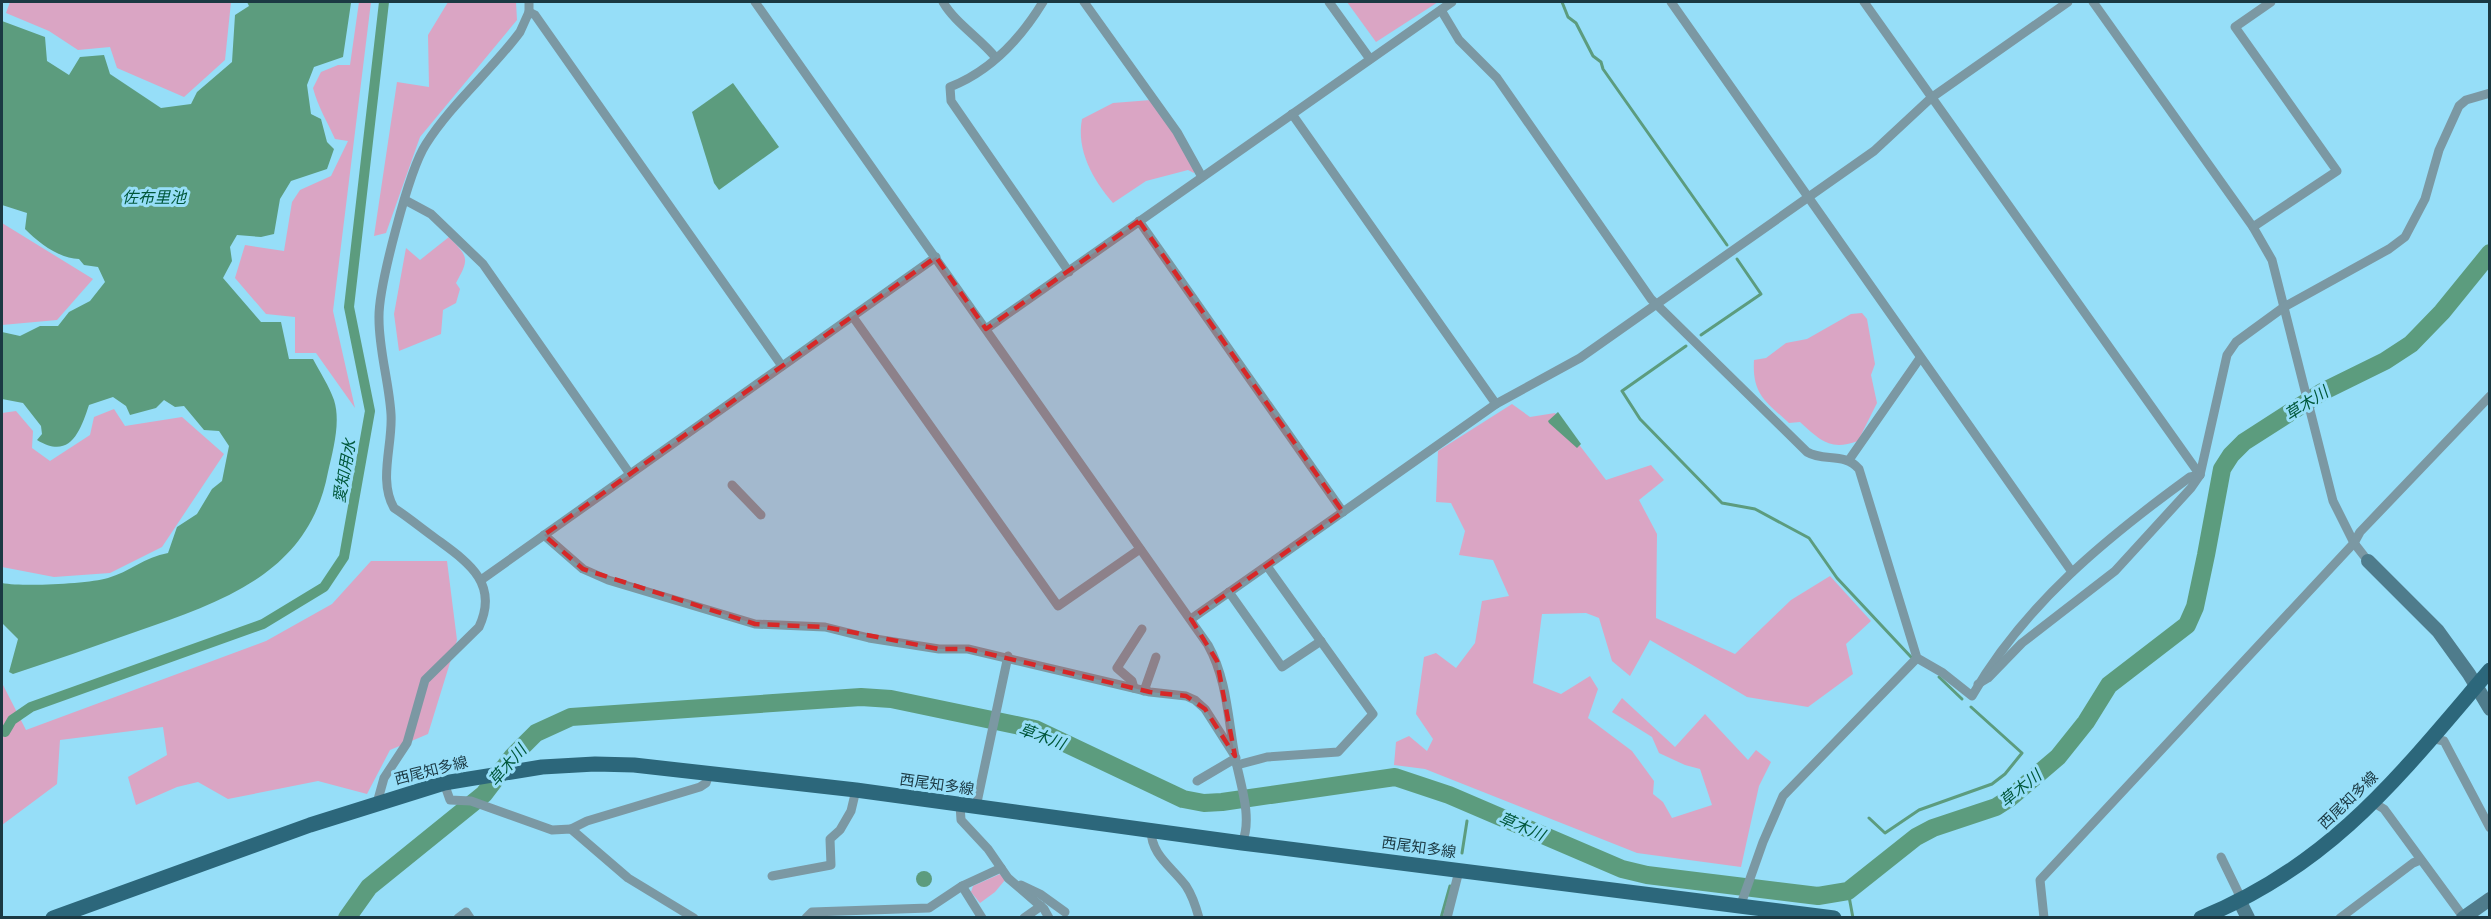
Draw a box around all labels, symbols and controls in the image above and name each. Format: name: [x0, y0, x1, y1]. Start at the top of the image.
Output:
water label: 佐布里池: [122, 187, 188, 207]
water label: 草木川: [2280, 380, 2333, 424]
water label: 愛知用水: [329, 436, 360, 504]
water label: 草木川: [1016, 718, 1070, 754]
water label: 草木川: [484, 739, 532, 790]
street label: 西尾知多線: [392, 752, 470, 788]
water label: 草木川: [1995, 764, 2046, 811]
street label: 西尾知多線: [2314, 767, 2382, 833]
street label: 西尾知多線: [899, 769, 975, 799]
water label: 草木川: [1496, 807, 1550, 845]
street label: 西尾知多線: [1381, 832, 1457, 862]

